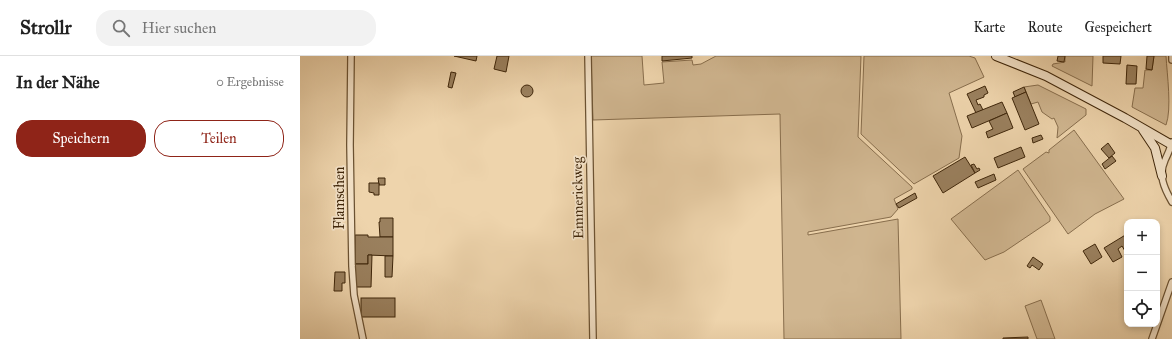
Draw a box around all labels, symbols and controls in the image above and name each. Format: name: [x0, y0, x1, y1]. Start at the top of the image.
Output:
search box: [96, 10, 376, 46]
text: Strollr: [20, 16, 72, 39]
icon: search: [110, 17, 132, 39]
text: Hier suchen: [142, 19, 216, 37]
text: Karte: [973, 19, 1005, 36]
text: Route: [1027, 19, 1063, 36]
text: Gespeichert: [1085, 19, 1152, 36]
text: In der Nähe: [16, 72, 100, 93]
text: 0 Ergebnisse: [216, 74, 284, 90]
button: Speichern: [16, 120, 146, 157]
button: Teilen: [154, 120, 284, 157]
street label: Emmerickweg: [569, 156, 587, 239]
street label: Flamschen: [331, 166, 348, 229]
map controls: [1124, 219, 1160, 327]
button: +: [1124, 219, 1160, 255]
button: −: [1124, 255, 1160, 291]
button: locate: [1124, 291, 1160, 327]

